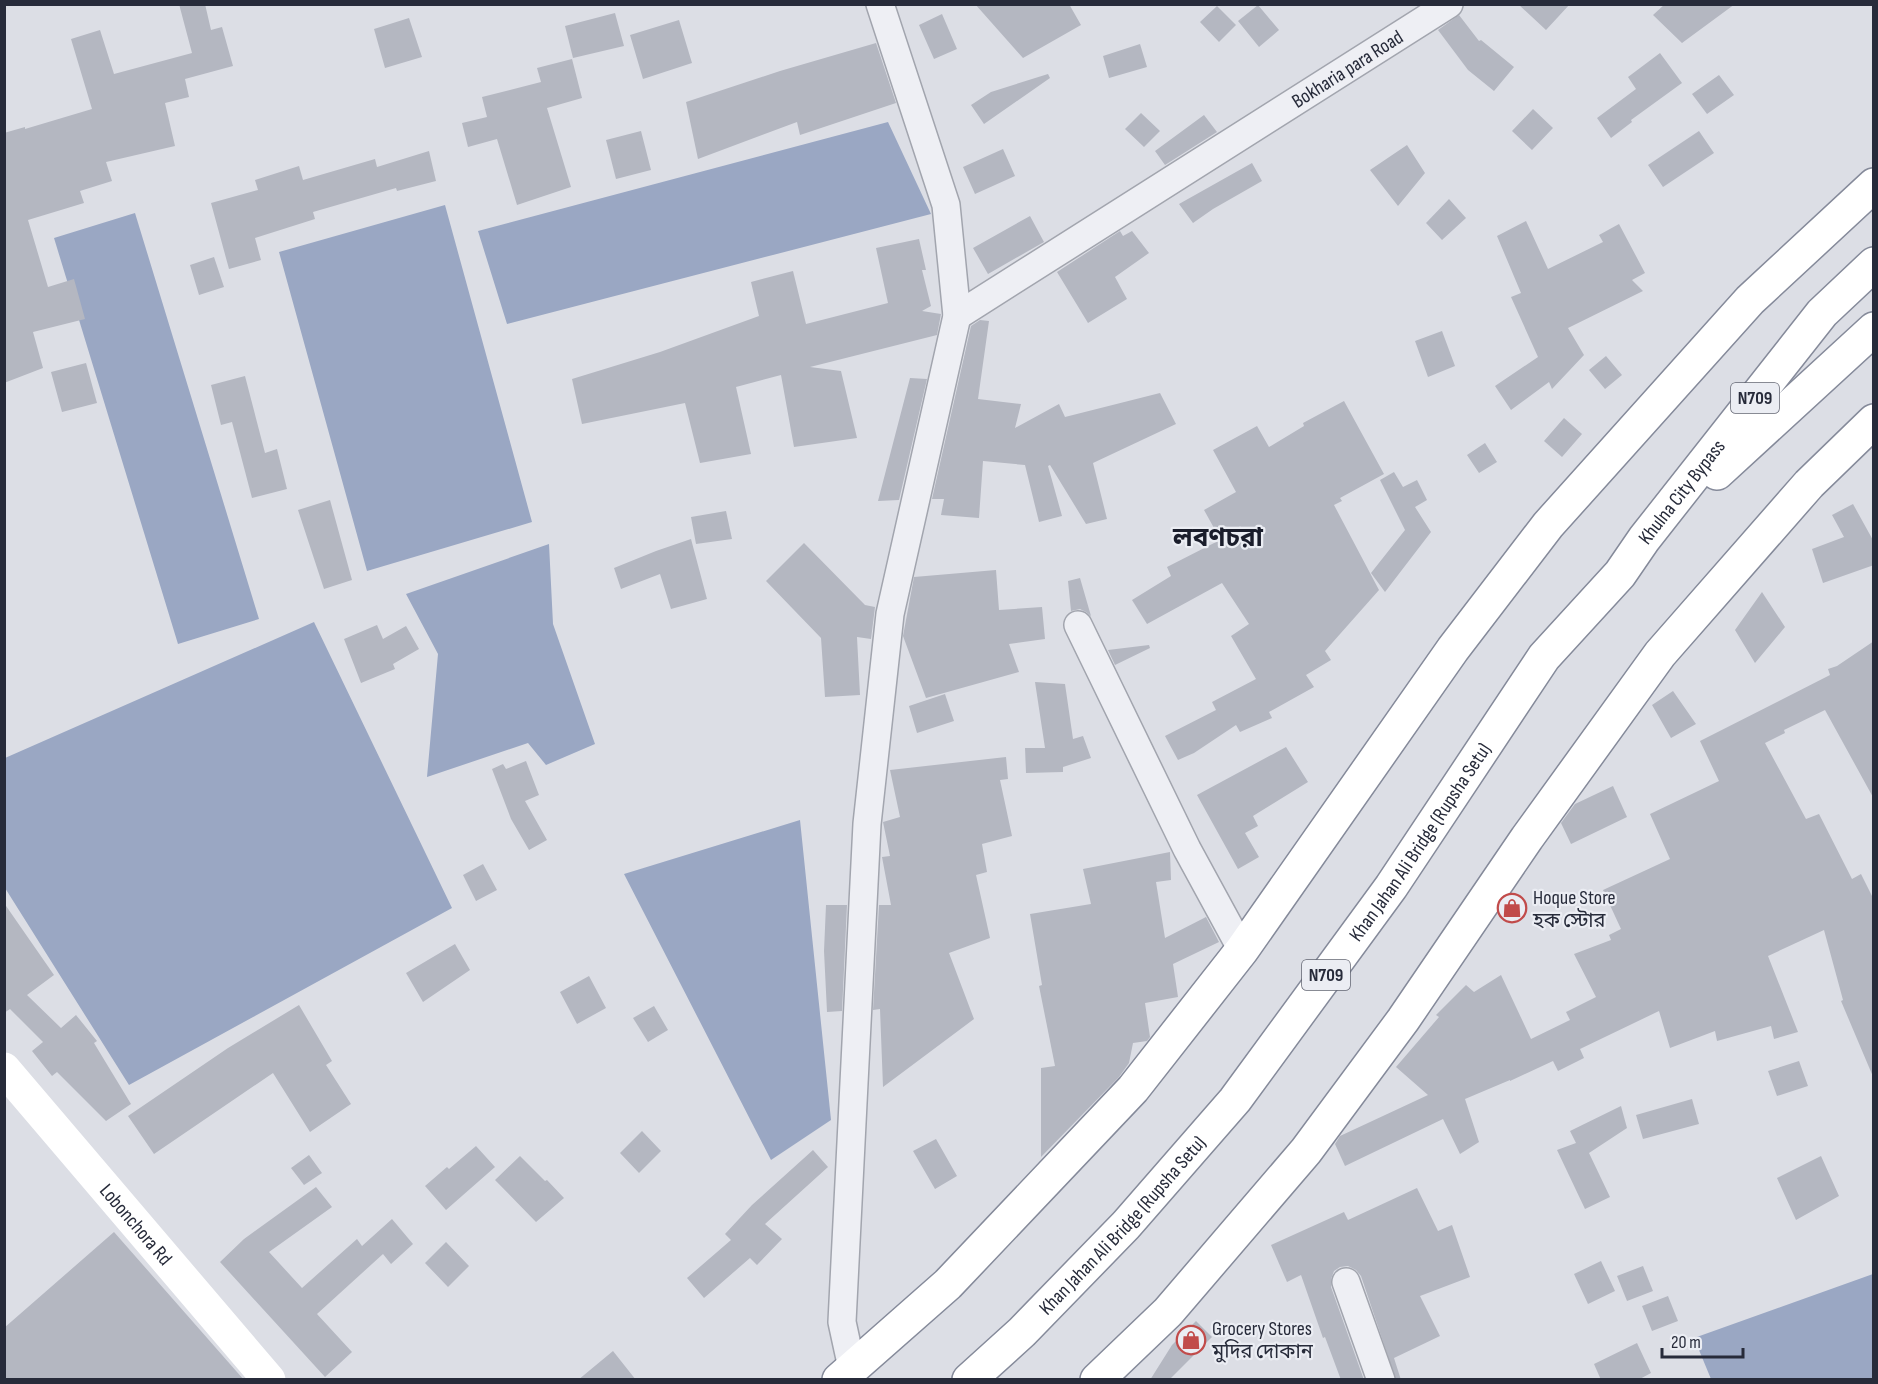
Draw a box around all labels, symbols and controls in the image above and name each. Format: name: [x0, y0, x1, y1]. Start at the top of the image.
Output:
street label: Bokharia para Road: [1288, 25, 1408, 114]
road number: N709: [1731, 383, 1779, 413]
street label: Khulna City Bypass: [1634, 435, 1731, 549]
district label: লবণচরা: [1172, 523, 1264, 554]
street label: Khan Jahan Ali Bridge (Rupsha Setu): [1344, 739, 1496, 946]
place label: Hoque Store হক স্টোর: [1532, 886, 1616, 933]
shop icon: Hoque Store হক স্টোর: [1496, 892, 1528, 924]
road number: N709: [1302, 960, 1350, 990]
street label: Khan Jahan Ali Bridge (Rupsha Setu): [1034, 1131, 1211, 1320]
street label: Lobonchora Rd: [94, 1179, 177, 1270]
place label: Grocery Stores মুদির দোকান: [1211, 1317, 1314, 1364]
scale bar: [1662, 1321, 1743, 1359]
shop icon: Grocery Stores মুদির দোকান: [1175, 1324, 1207, 1356]
text: 20 m: [1671, 1332, 1701, 1353]

